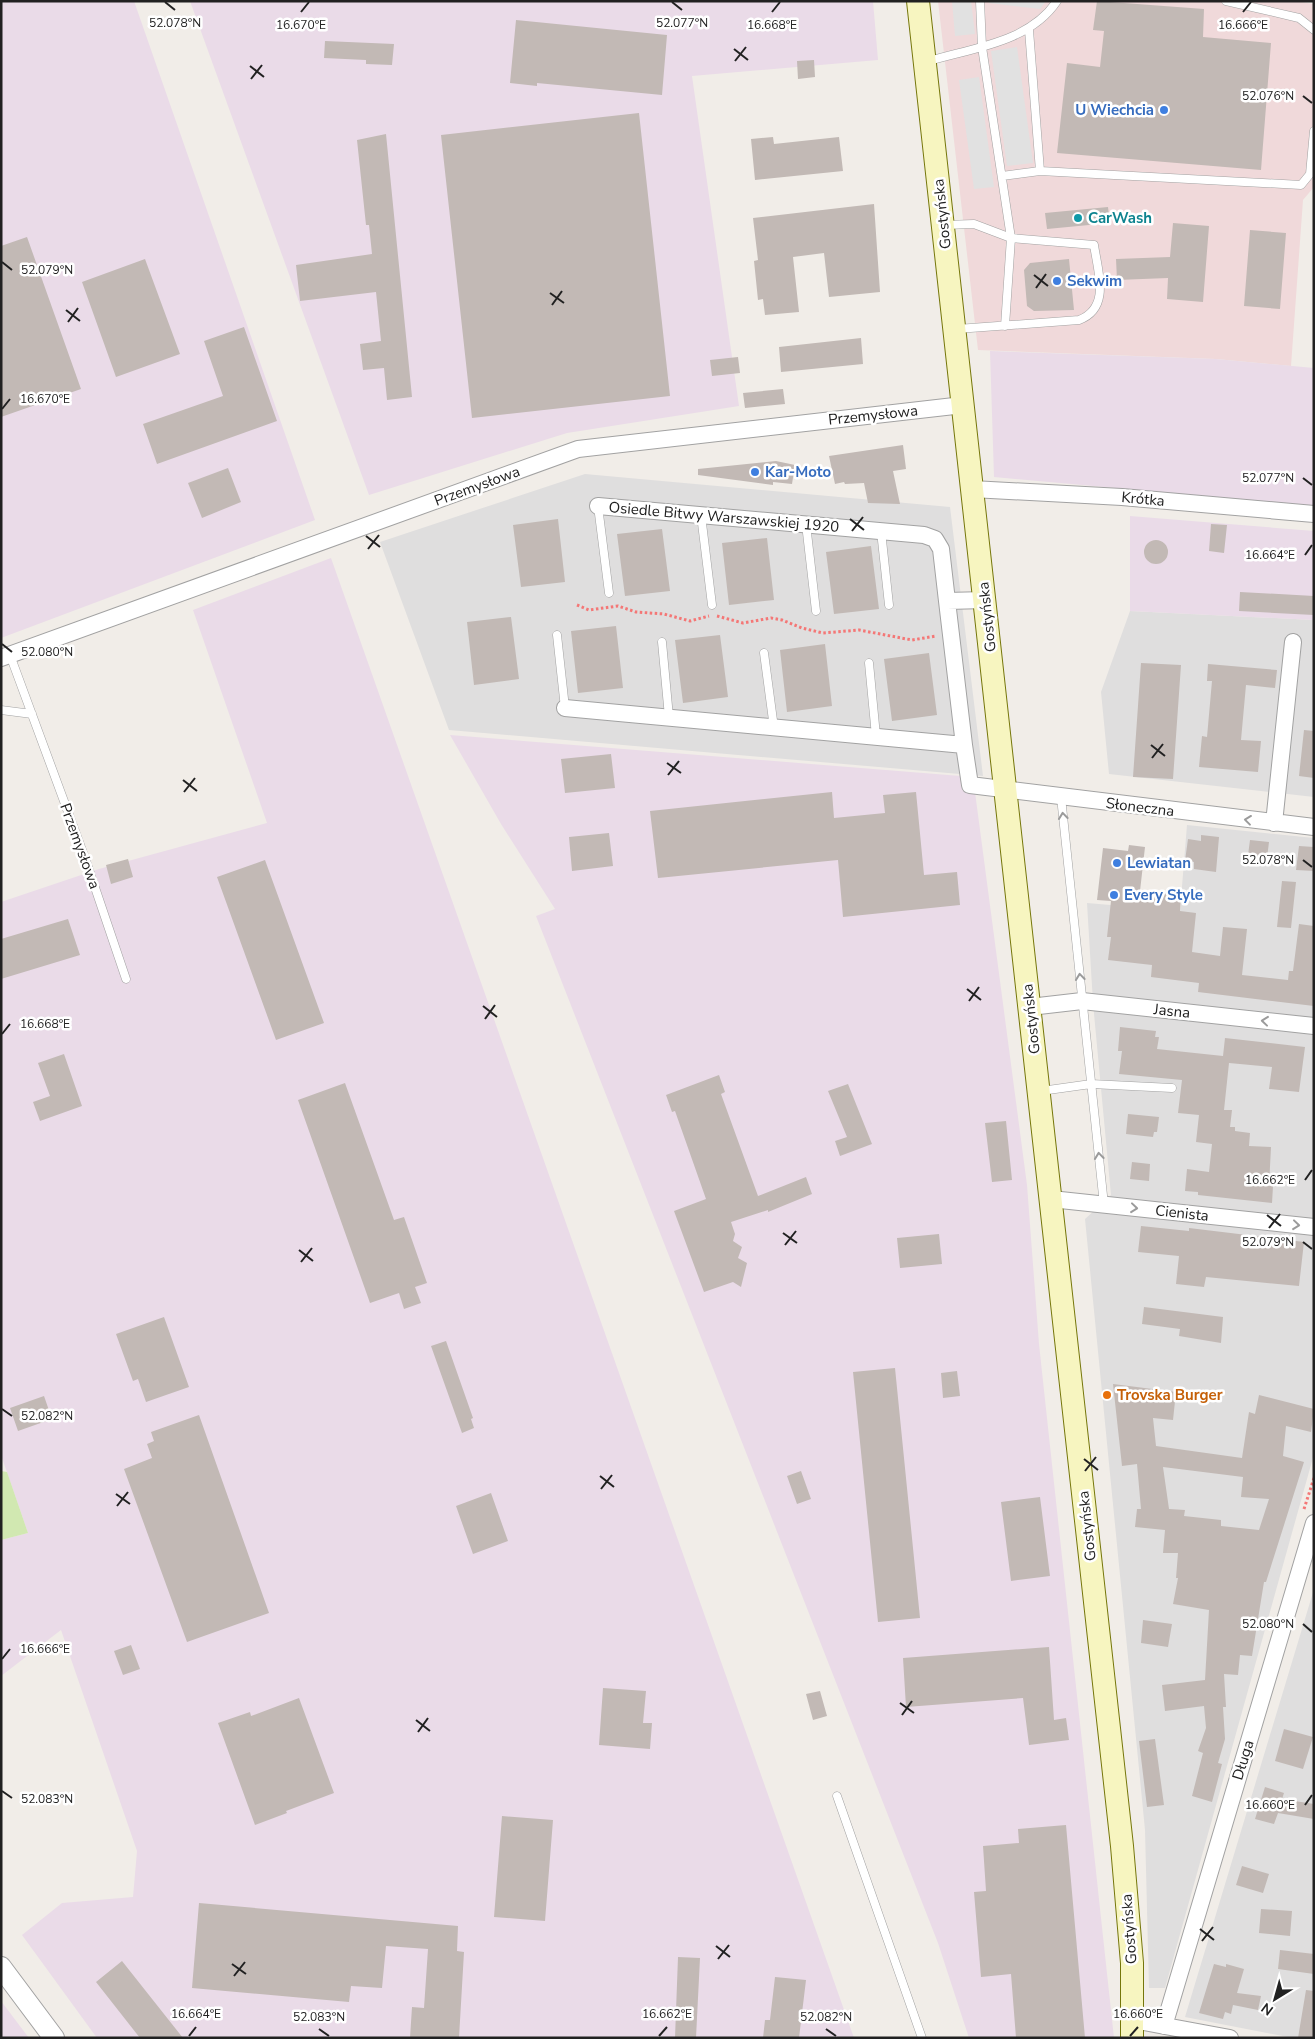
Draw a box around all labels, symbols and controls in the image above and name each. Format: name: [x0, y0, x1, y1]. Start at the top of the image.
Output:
text: 52.078°N: [149, 15, 201, 31]
text: 52.077°N: [656, 15, 708, 31]
text: 16.670°E: [276, 17, 326, 33]
text: 16.668°E: [747, 17, 797, 33]
text: 16.666°E: [1218, 17, 1268, 33]
text: 52.076°N: [1242, 88, 1294, 104]
place label: U Wiechcia: [1075, 100, 1154, 120]
marker: U Wiechcia: [1158, 104, 1170, 116]
street label: Gostyńska: [928, 178, 956, 250]
place label: CarWash: [1088, 208, 1152, 228]
marker: CarWash: [1072, 212, 1084, 224]
text: 52.079°N: [21, 262, 73, 278]
place label: Sekwim: [1067, 271, 1122, 291]
marker: Sekwim: [1051, 275, 1063, 287]
text: 16.670°E: [20, 391, 70, 407]
street label: Przemysłowa: [827, 400, 919, 430]
street label: Przemysłowa: [431, 461, 523, 511]
place label: Kar-Moto: [765, 462, 832, 482]
marker: Kar-Moto: [749, 466, 761, 478]
text: 52.077°N: [1242, 470, 1294, 486]
street label: Krótka: [1120, 487, 1166, 511]
street label: Osiedle Bitwy Warszawskiej 1920: [608, 497, 840, 537]
text: 16.664°E: [1245, 547, 1295, 563]
street label: Gostyńska: [973, 581, 1001, 653]
text: 52.080°N: [21, 644, 73, 660]
street label: Słoneczna: [1105, 793, 1175, 821]
street label: Przemysłowa: [55, 800, 105, 892]
one-way arrow: [1058, 811, 1069, 819]
one-way arrow: [1244, 815, 1252, 826]
text: 52.078°N: [1242, 852, 1294, 868]
place label: Lewiatan: [1127, 853, 1191, 873]
marker: Lewiatan: [1111, 857, 1123, 869]
place label: Every Style: [1124, 885, 1203, 905]
marker: Every Style: [1108, 889, 1120, 901]
one-way arrow: [1075, 973, 1086, 981]
street label: Gostyńska: [1017, 983, 1045, 1055]
street label: Jasna: [1152, 999, 1191, 1023]
one-way arrow: [1261, 1015, 1269, 1026]
text: 16.668°E: [20, 1016, 70, 1032]
one-way arrow: [1093, 1152, 1104, 1160]
text: 16.662°E: [1245, 1172, 1295, 1188]
street label: Cienista: [1154, 1200, 1210, 1226]
one-way arrow: [1130, 1202, 1138, 1213]
one-way arrow: [1292, 1219, 1300, 1230]
text: 52.079°N: [1242, 1234, 1294, 1250]
place label: Trovska Burger: [1117, 1385, 1223, 1405]
marker: Trovska Burger: [1101, 1389, 1113, 1401]
text: 52.082°N: [21, 1408, 73, 1424]
street label: Gostyńska: [1073, 1490, 1101, 1562]
text: 52.080°N: [1242, 1616, 1294, 1632]
text: 16.666°E: [20, 1641, 70, 1657]
street label: Długa: [1227, 1738, 1259, 1782]
text: 52.083°N: [21, 1791, 73, 1807]
text: 16.660°E: [1245, 1797, 1295, 1813]
street label: Gostyńska: [1117, 1893, 1141, 1965]
north arrow: [1250, 1974, 1300, 2024]
text: N: [1258, 1998, 1277, 2020]
text: 16.664°E: [171, 2006, 221, 2022]
text: 16.662°E: [642, 2006, 692, 2022]
text: 16.660°E: [1113, 2006, 1163, 2022]
text: 52.083°N: [293, 2009, 345, 2025]
text: 52.082°N: [800, 2009, 852, 2025]

